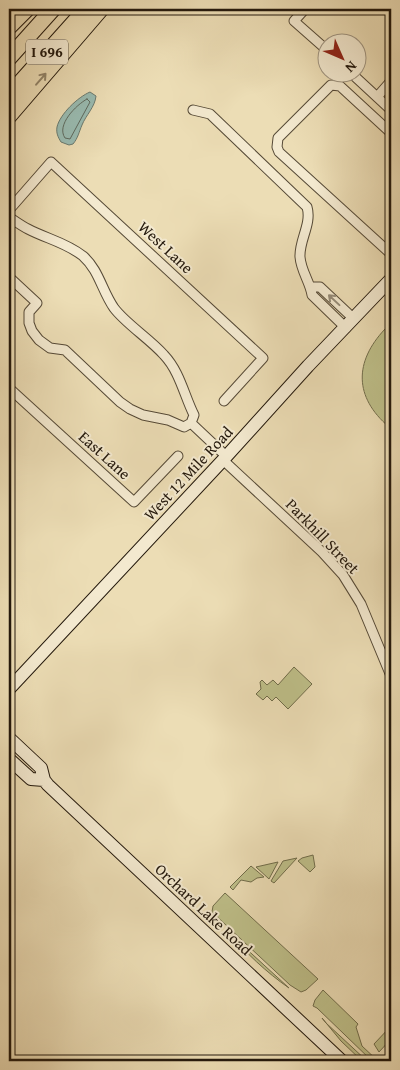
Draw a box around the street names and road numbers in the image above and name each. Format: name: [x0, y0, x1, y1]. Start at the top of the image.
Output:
road number: I 696: [26, 40, 68, 64]
street label: West Lane: [133, 215, 199, 279]
street label: West 12 Mile Road: [138, 420, 239, 526]
street label: East Lane: [74, 425, 136, 485]
street label: Parkhill Street: [281, 493, 366, 580]
street label: Orchard Lake Road: [150, 857, 258, 961]

